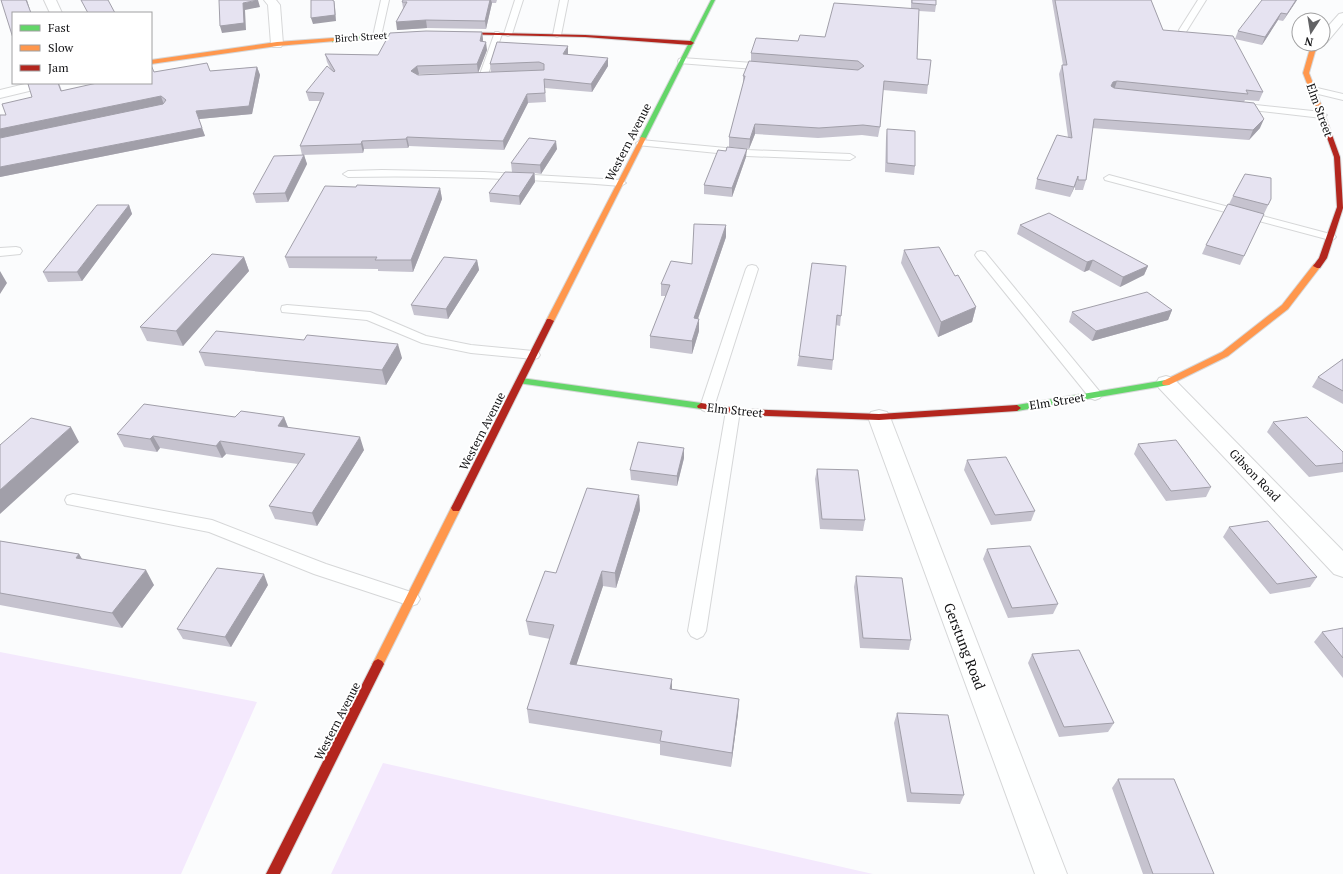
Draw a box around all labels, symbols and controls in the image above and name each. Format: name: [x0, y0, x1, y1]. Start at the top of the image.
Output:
legend: [12, 12, 152, 84]
north arrow: [1291, 12, 1331, 52]
text: Fast: [48, 20, 71, 35]
street label: Birch Street: [334, 29, 388, 45]
text: N: [1303, 34, 1314, 49]
text: Slow: [48, 40, 74, 55]
text: Jam: [48, 60, 69, 75]
street label: Elm Street: [1303, 81, 1337, 139]
street label: Western Avenue: [602, 100, 654, 184]
street label: Western Avenue: [456, 389, 508, 473]
street label: Elm Street: [1028, 389, 1086, 413]
street label: Elm Street: [706, 400, 764, 420]
street label: Gibson Road: [1226, 446, 1284, 505]
street label: Gerstung Road: [940, 600, 990, 692]
street label: Western Avenue: [311, 679, 363, 763]

